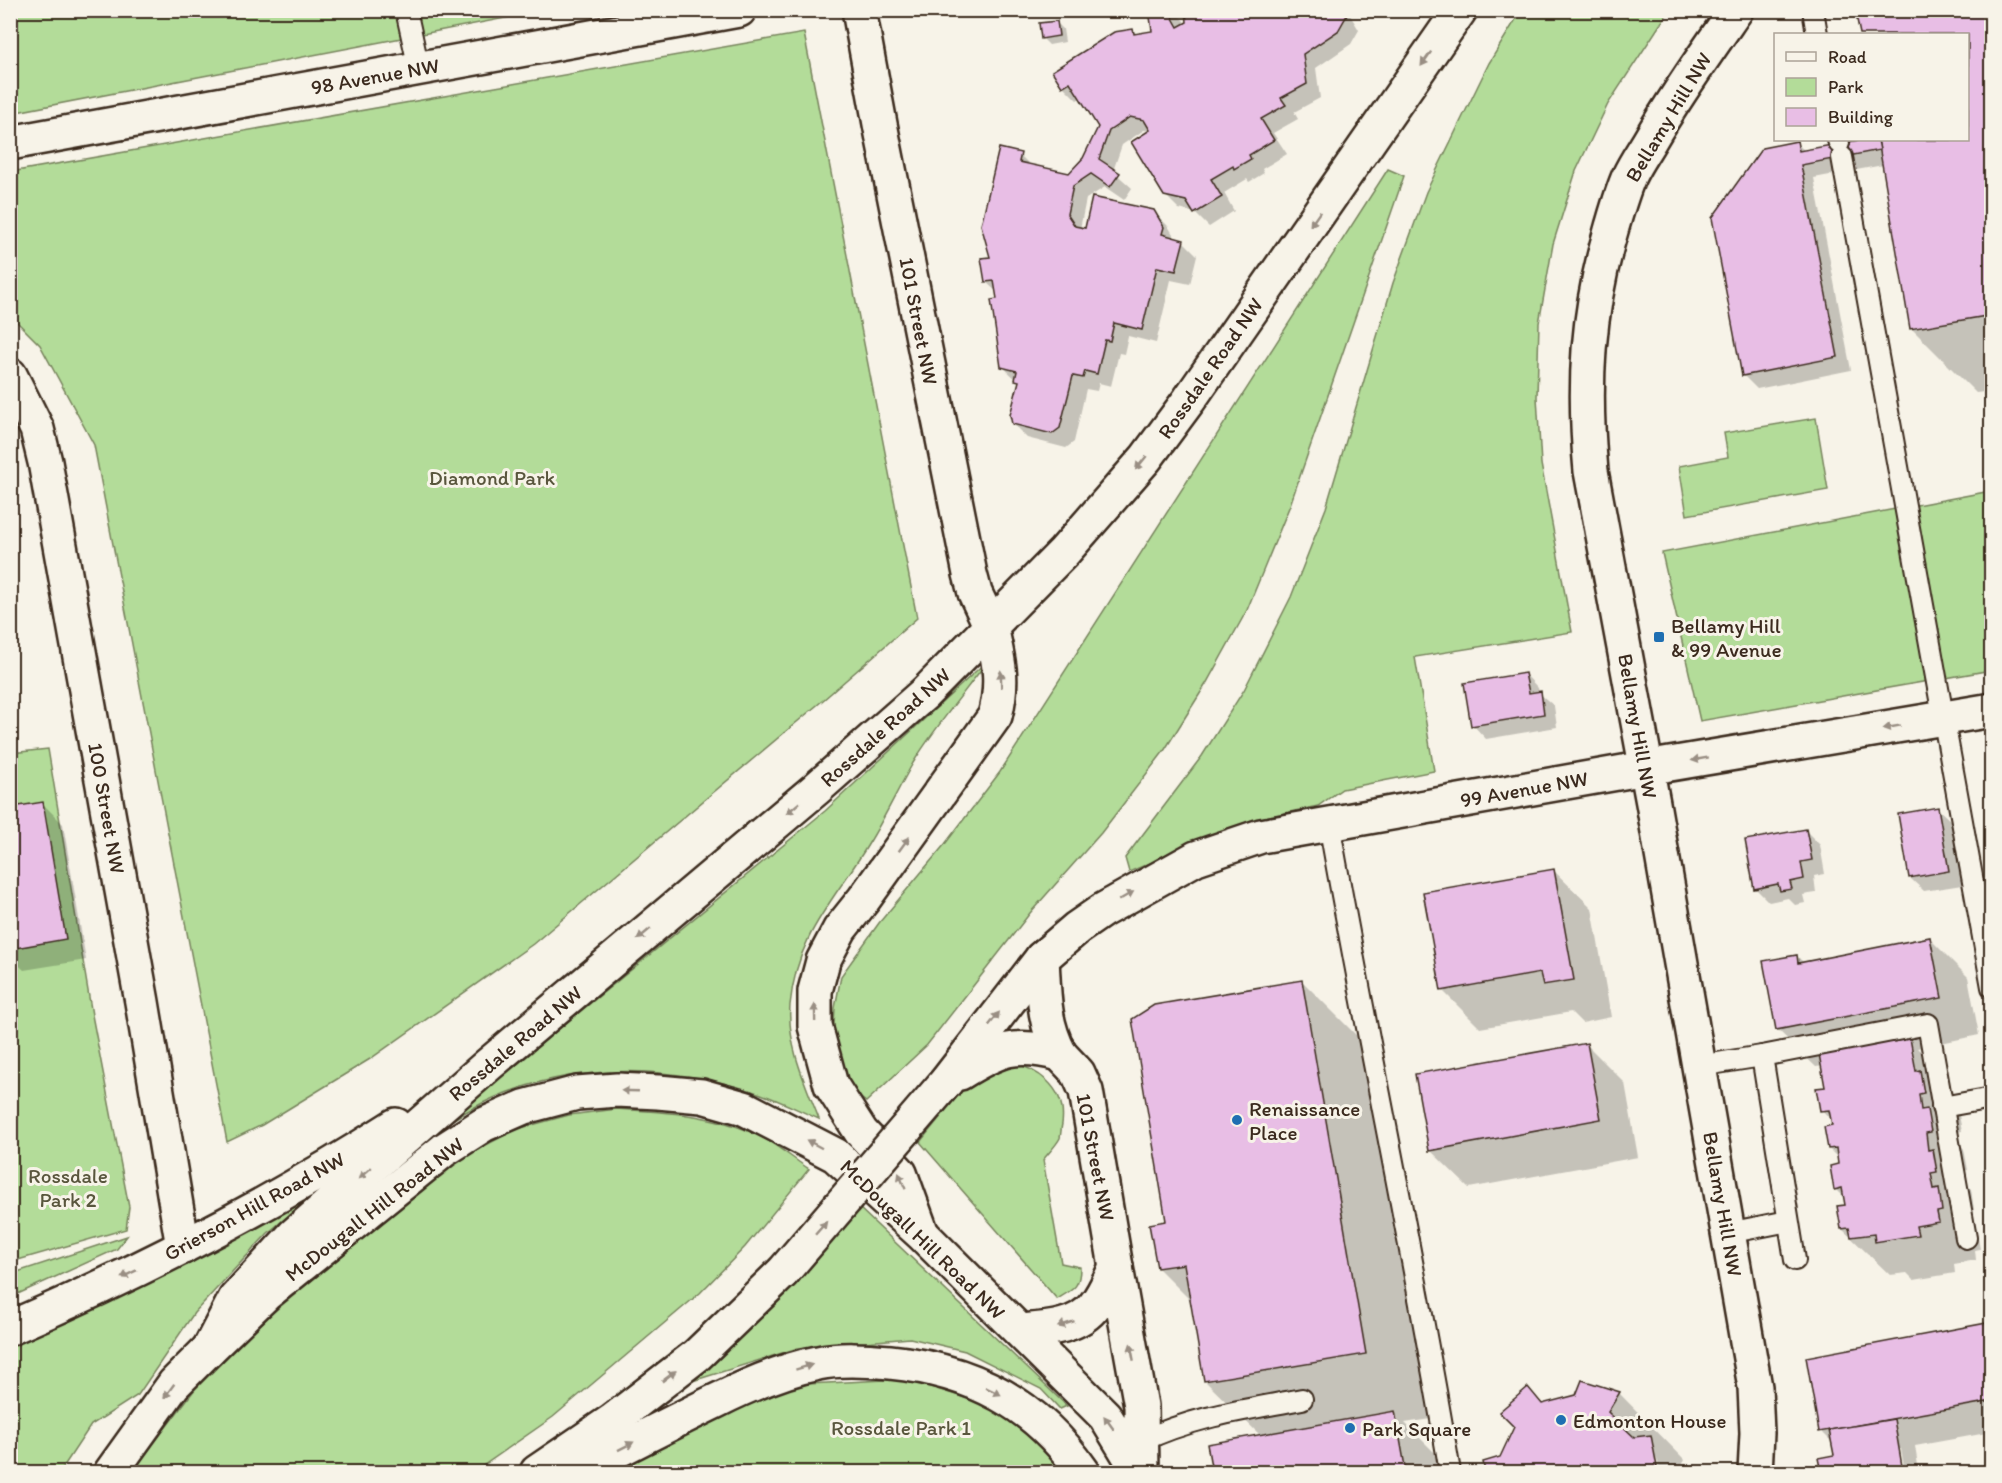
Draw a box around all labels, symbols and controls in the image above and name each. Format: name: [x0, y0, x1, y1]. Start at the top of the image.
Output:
legend: [1774, 33, 1969, 141]
text: Road: [1828, 46, 1867, 68]
street label: Bellamy Hill NW: [1620, 48, 1717, 186]
one-way arrow: [1420, 50, 1432, 66]
street label: 98 Avenue NW: [309, 52, 441, 100]
text: Park: [1828, 76, 1863, 98]
text: Building: [1828, 106, 1894, 128]
one-way arrow: [1309, 210, 1321, 226]
street label: 101 Street NW: [894, 255, 944, 387]
street label: Rossdale Road NW: [1152, 293, 1268, 443]
one-way arrow: [1135, 455, 1148, 471]
park label: Diamond Park: [429, 465, 556, 490]
place label: Bellamy Hill & 99 Avenue: [1671, 613, 1782, 662]
marker: Bellamy Hill & 99 Avenue: [1652, 630, 1666, 644]
street label: Bellamy Hill NW: [1613, 652, 1663, 800]
street label: Rossdale Road NW: [815, 662, 955, 792]
one-way arrow: [996, 670, 1005, 689]
one-way arrow: [1883, 723, 1902, 732]
street label: 100 Street NW: [83, 740, 131, 876]
one-way arrow: [1691, 755, 1710, 764]
street label: 99 Avenue NW: [1458, 765, 1590, 813]
one-way arrow: [785, 802, 801, 815]
one-way arrow: [898, 837, 910, 853]
one-way arrow: [1118, 891, 1135, 901]
one-way arrow: [637, 927, 652, 940]
street label: Rossdale Road NW: [443, 980, 587, 1106]
one-way arrow: [810, 1003, 820, 1022]
one-way arrow: [988, 1012, 1000, 1027]
one-way arrow: [620, 1086, 639, 1095]
street label: 101 Street NW: [1071, 1091, 1121, 1223]
place label: Renaissance Place: [1249, 1096, 1360, 1145]
marker: Renaissance Place: [1230, 1113, 1244, 1127]
street label: Bellamy Hill NW: [1698, 1130, 1748, 1278]
street label: McDougall Hill Road NW: [280, 1132, 468, 1286]
one-way arrow: [805, 1140, 823, 1150]
street label: Grierson Hill Road NW: [159, 1146, 349, 1266]
street label: McDougall Hill Road NW: [835, 1154, 1011, 1324]
park label: Rossdale Park 2: [28, 1163, 108, 1212]
one-way arrow: [357, 1166, 372, 1180]
one-way arrow: [897, 1171, 907, 1189]
one-way arrow: [814, 1220, 827, 1236]
one-way arrow: [120, 1269, 137, 1278]
one-way arrow: [1056, 1319, 1074, 1329]
one-way arrow: [1127, 1342, 1136, 1361]
one-way arrow: [795, 1362, 813, 1371]
one-way arrow: [662, 1371, 677, 1383]
one-way arrow: [163, 1383, 175, 1399]
one-way arrow: [985, 1386, 1002, 1396]
place label: Edmonton House: [1573, 1408, 1726, 1433]
marker: Edmonton House: [1554, 1413, 1568, 1427]
park label: Rossdale Park 1: [831, 1415, 971, 1440]
one-way arrow: [1103, 1415, 1115, 1431]
place label: Park Square: [1362, 1416, 1471, 1441]
marker: Park Square: [1343, 1421, 1357, 1435]
one-way arrow: [618, 1441, 635, 1451]

